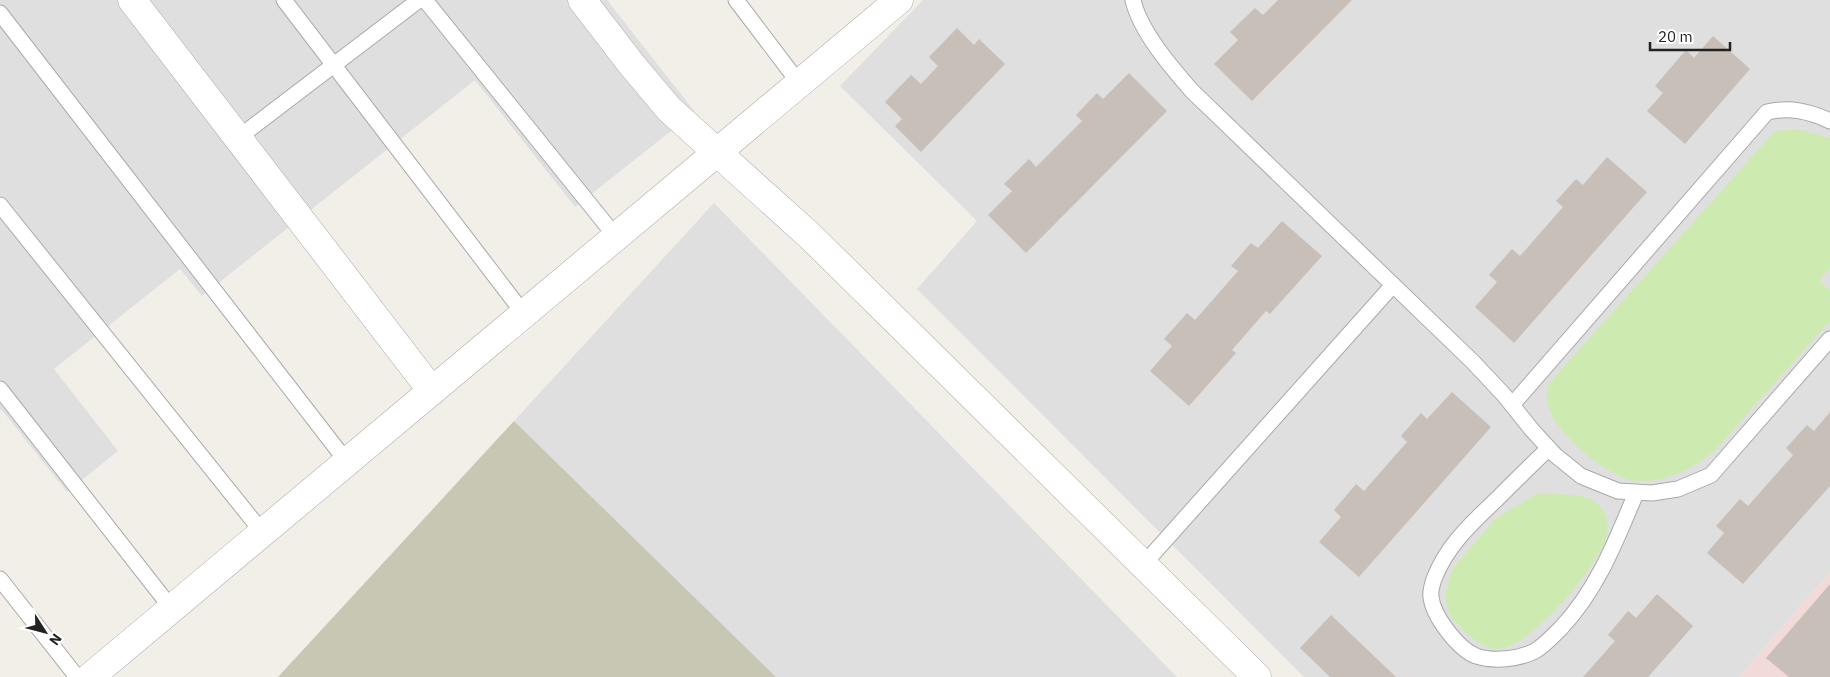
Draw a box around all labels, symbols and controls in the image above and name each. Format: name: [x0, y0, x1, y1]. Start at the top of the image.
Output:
scale bar: [1650, 20, 1730, 52]
text: 20 m: [1658, 27, 1693, 46]
north arrow: [20, 607, 70, 657]
text: N: [45, 630, 66, 649]

